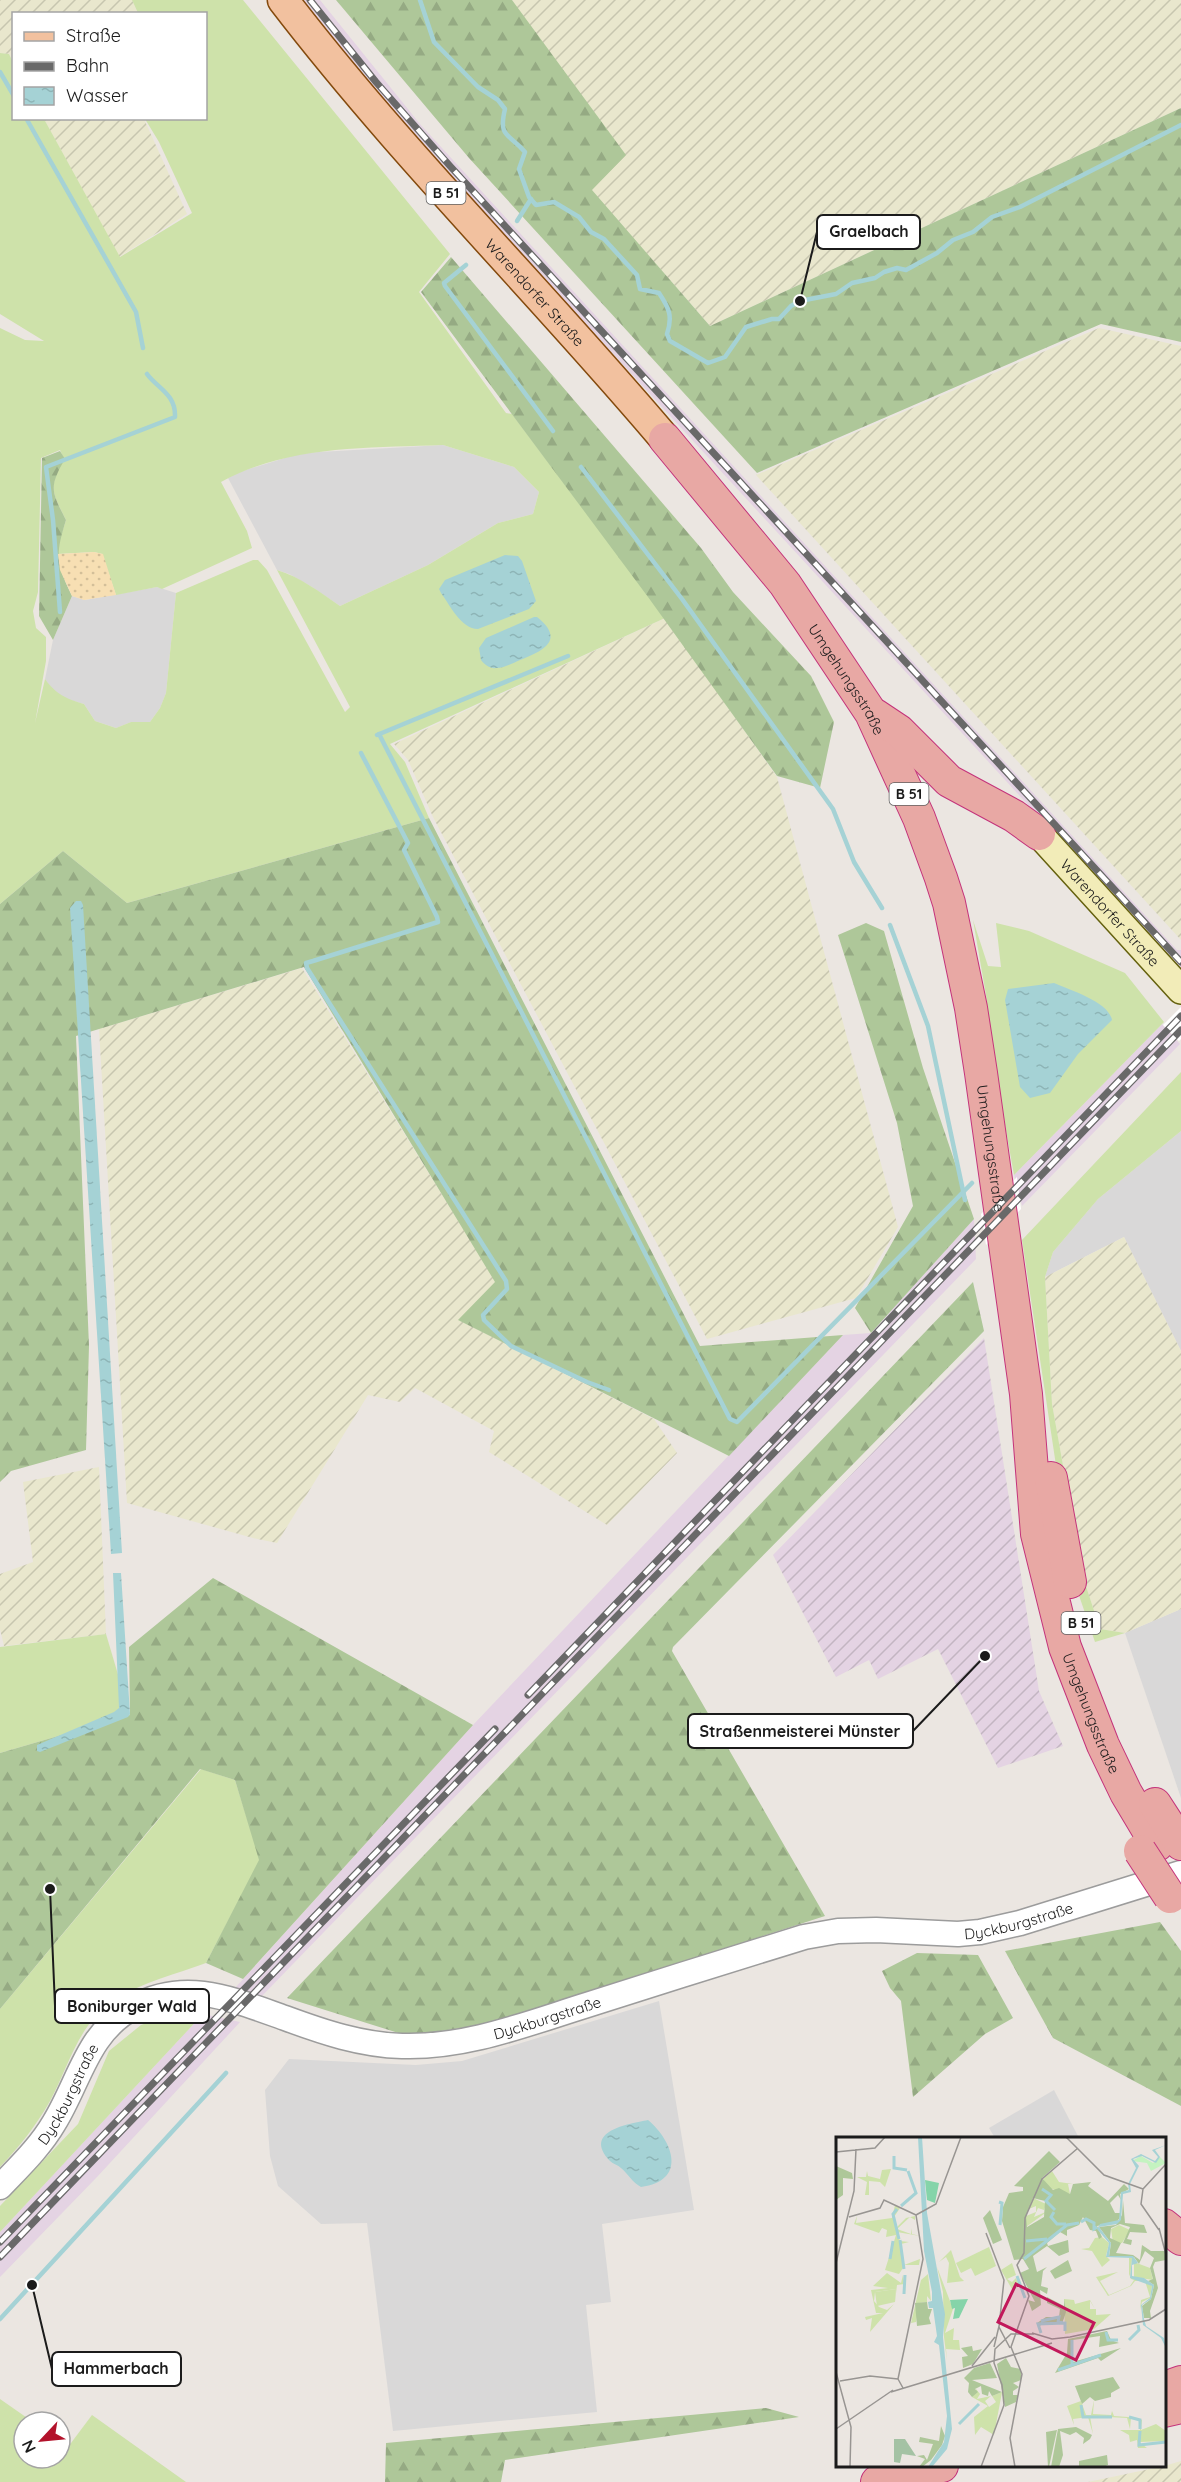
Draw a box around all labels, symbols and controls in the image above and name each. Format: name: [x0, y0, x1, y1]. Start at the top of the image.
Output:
legend: [12, 12, 207, 120]
text: Straße: [66, 24, 121, 47]
text: Bahn: [66, 54, 109, 77]
text: Wasser: [66, 84, 128, 107]
road number: B 51: [426, 182, 466, 204]
callout: Graelbach: [817, 215, 920, 249]
text: Graelbach: [829, 221, 909, 241]
street label: Warendorfer Straße: [481, 234, 589, 350]
street label: Umgehungsstraße: [805, 620, 889, 738]
road number: B 51: [890, 783, 928, 805]
street label: Warendorfer Straße: [1057, 855, 1164, 970]
street label: Umgehungsstraße: [973, 1083, 1010, 1213]
road number: B 51: [1062, 1612, 1100, 1634]
street label: Umgehungsstraße: [1059, 1650, 1125, 1776]
callout: Straßenmeisterei Münster: [688, 1714, 913, 1748]
text: Straßenmeisterei Münster: [699, 1721, 901, 1741]
street label: Dyckburgstraße: [963, 1898, 1075, 1943]
callout: Boniburger Wald: [55, 1989, 209, 2023]
street label: Dyckburgstraße: [491, 1992, 603, 2043]
text: Boniburger Wald: [67, 1996, 197, 2016]
street label: Dyckburgstraße: [33, 2040, 102, 2148]
inset map: [836, 2137, 1166, 2467]
callout: Hammerbach: [52, 2352, 181, 2386]
text: Hammerbach: [63, 2358, 169, 2378]
north arrow: [12, 2410, 72, 2470]
text: N: [17, 2437, 40, 2456]

